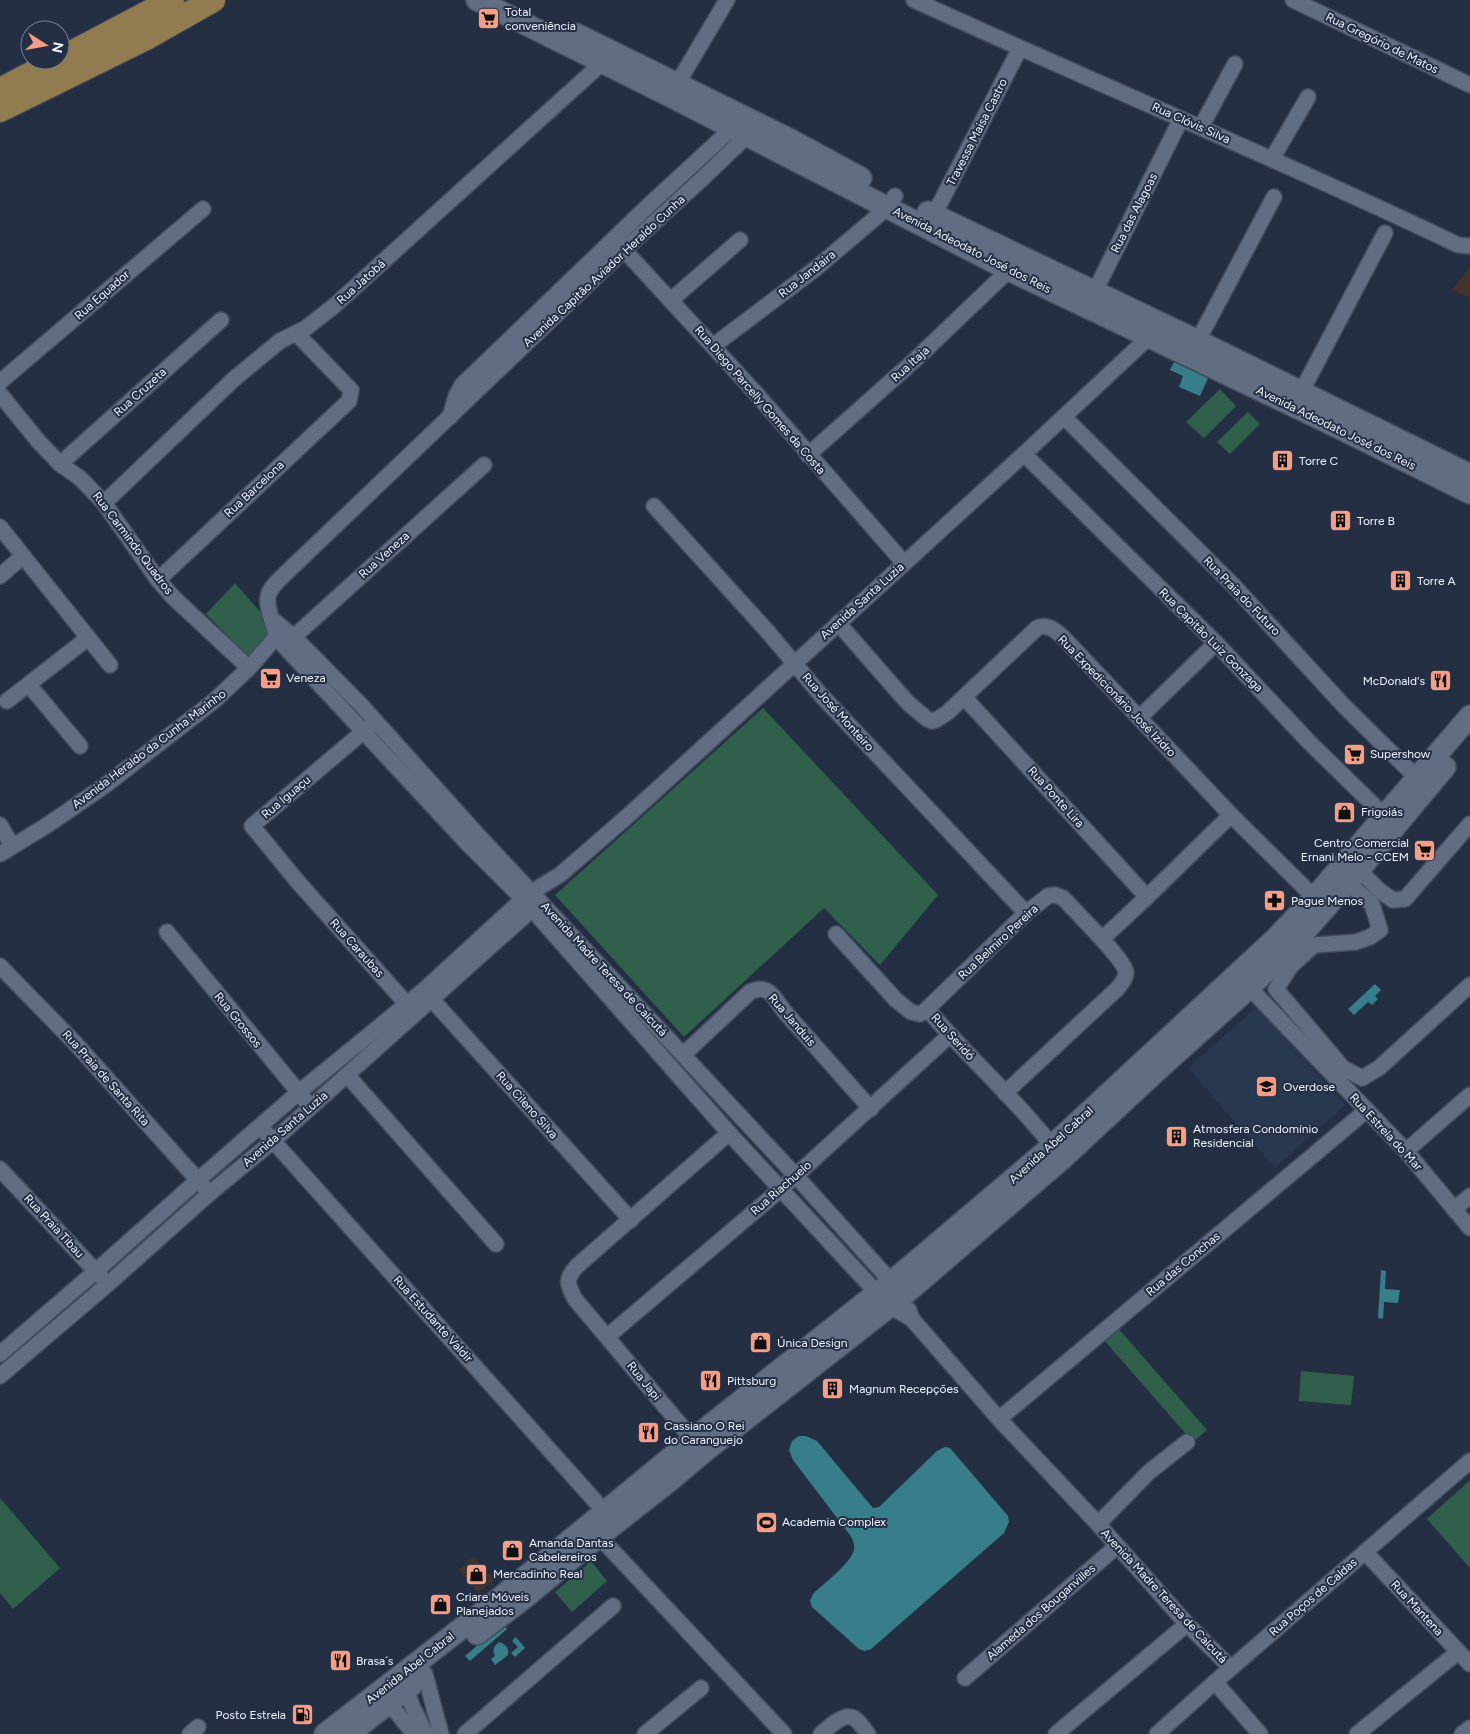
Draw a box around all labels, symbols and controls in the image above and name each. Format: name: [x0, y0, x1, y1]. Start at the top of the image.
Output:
place label: Total conveniência: [505, 5, 576, 33]
supermarket icon: Total conveniência: [477, 7, 501, 31]
street label: Rua Gregório de Matos: [1323, 10, 1441, 77]
north arrow: [20, 20, 70, 70]
text: N: [48, 40, 67, 54]
street label: Travessa Maisa Castro: [944, 76, 1010, 188]
street label: Rua Clóvis Silva: [1150, 100, 1232, 146]
street label: Rua das Alagoas: [1108, 170, 1160, 255]
street label: Avenida Capitão Aviador Heraldo Cunha: [520, 192, 688, 350]
street label: Avenida Adeodato José dos Reis: [891, 204, 1054, 296]
street label: Rua Jandaira: [776, 247, 838, 301]
street label: Rua Jatobá: [334, 257, 388, 307]
street label: Rua Equador: [72, 267, 132, 323]
street label: Rua Diego Parcelly Gomes da Costa: [692, 323, 828, 477]
street label: Rua Itaja: [888, 343, 932, 385]
street label: Rua Cruzeta: [111, 365, 169, 419]
street label: Avenida Adeodato José dos Reis: [1254, 383, 1418, 473]
building icon: Torre C: [1271, 449, 1295, 473]
place label: Torre C: [1299, 454, 1338, 468]
street label: Rua Barcelona: [221, 458, 287, 520]
street label: Rua Carmindo Quadros: [90, 489, 176, 597]
building icon: Torre B: [1329, 509, 1353, 533]
place label: Torre B: [1357, 514, 1395, 528]
street label: Rua Veneza: [356, 529, 412, 581]
street label: Rua Praia do Futuro: [1201, 554, 1283, 638]
street label: Avenida Santa Luzia: [817, 560, 907, 642]
building icon: Torre A: [1389, 569, 1413, 593]
place label: Torre A: [1417, 574, 1456, 588]
street label: Rua Capitão Luiz Gonzaga: [1156, 585, 1266, 695]
street label: Rua Expedicionário José Izidro: [1055, 632, 1179, 760]
supermarket icon: Veneza: [258, 666, 282, 690]
restaurant icon: McDonald's: [1429, 669, 1453, 693]
street label: Rua José Monteiro: [799, 670, 877, 754]
place label: Veneza: [286, 671, 326, 685]
place label: McDonald's: [1363, 674, 1425, 688]
street label: Avenida Heraldo da Cunha Marinho: [69, 687, 229, 811]
supermarket icon: Supershow: [1342, 742, 1366, 766]
place label: Supershow: [1370, 747, 1431, 761]
street label: Rua Ponte Lira: [1025, 764, 1087, 830]
street label: Rua Iguaçu: [259, 772, 313, 822]
shop icon: Frigoiás: [1333, 800, 1357, 824]
place label: Frigoiás: [1361, 805, 1403, 819]
place label: Centro Comercial Ernani Melo - CCEM: [1301, 836, 1409, 864]
supermarket icon: Centro Comercial Ernani Melo - CCEM: [1413, 838, 1437, 862]
pharmacy icon: Pague Menos: [1263, 889, 1287, 913]
place label: Pague Menos: [1291, 894, 1364, 908]
street label: Avenida Madre Teresa de Calcutá: [538, 899, 670, 1039]
street label: Rua Belmiro Pereira: [955, 902, 1041, 982]
street label: Rua Caraubas: [327, 916, 387, 980]
street label: Rua Grossos: [211, 989, 265, 1051]
street label: Rua Janduis: [766, 991, 819, 1049]
street label: Rua Seridó: [928, 1011, 978, 1063]
street label: Rua Praia de Santa Rita: [59, 1027, 153, 1129]
street label: Rua Cileno Silva: [493, 1069, 561, 1141]
school or university icon: Overdose: [1255, 1075, 1279, 1099]
place label: Overdose: [1283, 1080, 1336, 1094]
street label: Avenida Santa Luzia: [240, 1088, 330, 1170]
street label: Rua Estrela do Mar: [1347, 1091, 1425, 1173]
street label: Avenida Abel Cabral: [1006, 1104, 1096, 1186]
place label: Atmosfera Condomínio Residencial: [1193, 1122, 1318, 1150]
building icon: Atmosfera Condomínio Residencial: [1165, 1124, 1189, 1148]
street label: Rua Riachuelo: [748, 1158, 814, 1218]
street label: Rua Praia Tibau: [21, 1191, 87, 1261]
street label: Rua das Conchas: [1143, 1229, 1223, 1299]
street label: Rua Estudante Valdir: [390, 1273, 476, 1365]
shop icon: Única Design: [749, 1331, 773, 1355]
place label: Única Design: [777, 1336, 848, 1350]
street label: Rua Japi: [624, 1359, 664, 1403]
restaurant icon: Pittsburg: [699, 1369, 723, 1393]
place label: Pittsburg: [727, 1374, 776, 1388]
building icon: Magnum Recepções: [821, 1377, 845, 1401]
place label: Magnum Recepções: [849, 1382, 959, 1396]
place label: Cassiano O Rei do Caranguejo: [664, 1419, 745, 1447]
restaurant icon: Cassiano O Rei do Caranguejo: [636, 1421, 660, 1445]
sports icon: Academia Complex: [754, 1510, 778, 1534]
place label: Academia Complex: [782, 1515, 886, 1529]
street label: Avenida Madre Teresa de Calcutá: [1098, 1526, 1230, 1666]
place label: Amanda Dantas Cabelereiros: [529, 1536, 614, 1564]
shop icon: Amanda Dantas Cabelereiros: [501, 1538, 525, 1562]
street label: Rua Poços de Caldas: [1266, 1555, 1360, 1639]
street label: Alameda dos Bouganvilles: [984, 1561, 1099, 1663]
shop icon: Mercadinho Real: [465, 1562, 489, 1586]
place label: Mercadinho Real: [493, 1567, 582, 1581]
street label: Rua Mantena: [1388, 1578, 1446, 1638]
place label: Criare Móveis Planejados: [456, 1590, 530, 1618]
shop icon: Criare Móveis Planejados: [428, 1592, 452, 1616]
street label: Avenida Abel Cabral: [363, 1629, 457, 1707]
restaurant icon: Brasa´s: [328, 1649, 352, 1673]
place label: Brasa´s: [356, 1654, 394, 1668]
fuel station icon: Posto Estrela: [290, 1703, 314, 1727]
place label: Posto Estrela: [216, 1708, 286, 1722]

